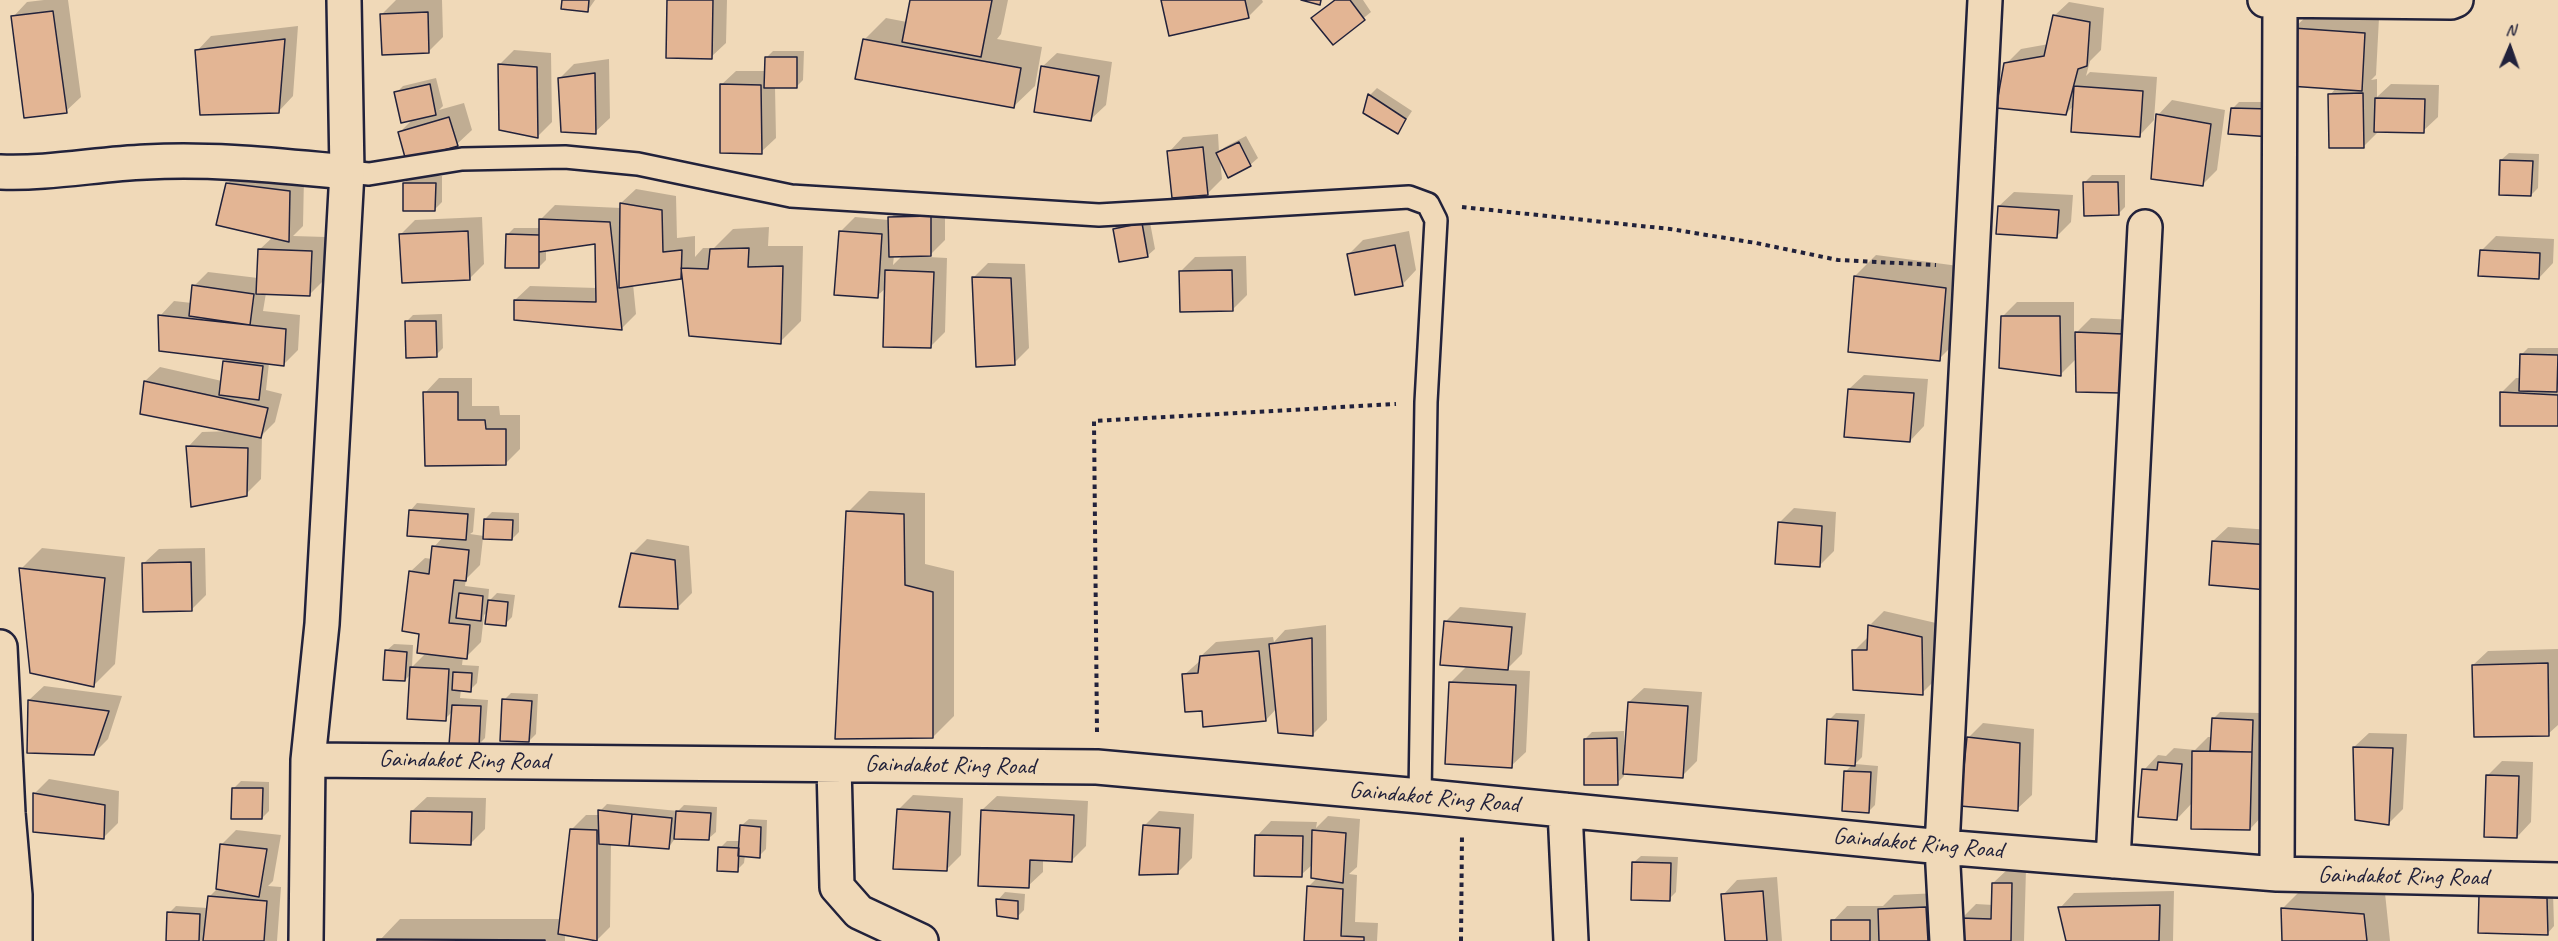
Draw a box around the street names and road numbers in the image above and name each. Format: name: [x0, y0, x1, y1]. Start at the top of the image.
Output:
street label: Gaindakot Ring Road: [379, 745, 549, 777]
street label: Gaindakot Ring Road: [865, 750, 1035, 782]
street label: Gaindakot Ring Road: [1348, 776, 1520, 820]
street label: Gaindakot Ring Road: [1832, 822, 2004, 866]
street label: Gaindakot Ring Road: [2318, 861, 2488, 893]

